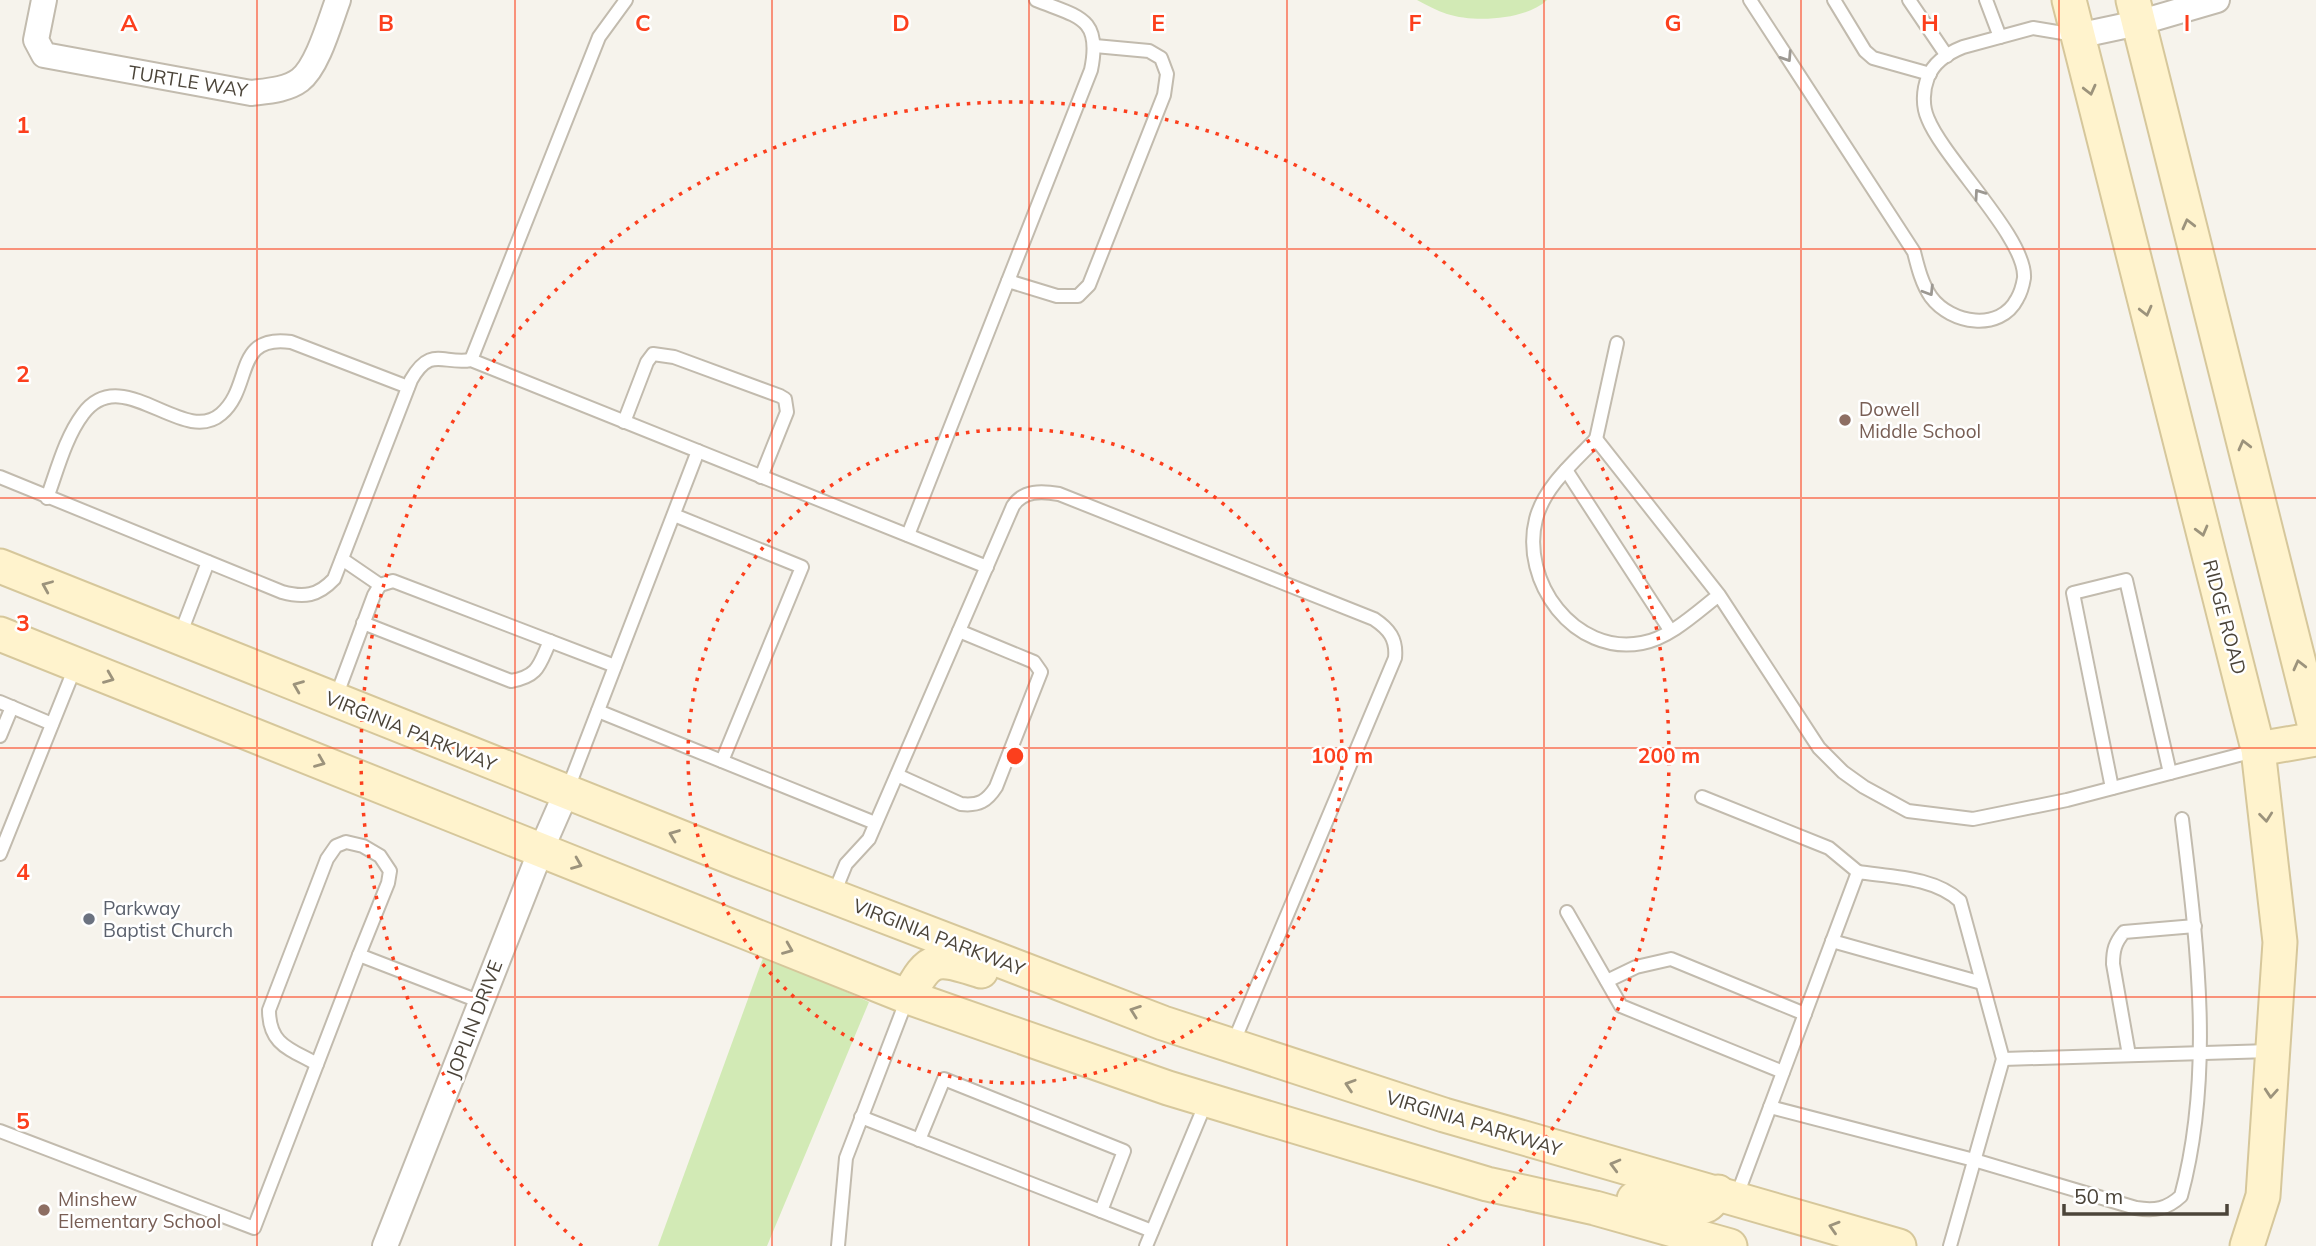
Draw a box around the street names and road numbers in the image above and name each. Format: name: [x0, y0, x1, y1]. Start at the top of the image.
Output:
street label: TURTLE WAY: [127, 60, 250, 102]
street label: RIDGE ROAD: [2198, 557, 2252, 677]
street label: VIRGINIA PARKWAY: [322, 686, 500, 776]
street label: VIRGINIA PARKWAY: [850, 893, 1029, 981]
street label: JOPLIN DRIVE: [441, 957, 507, 1081]
street label: VIRGINIA PARKWAY: [1383, 1085, 1565, 1161]

